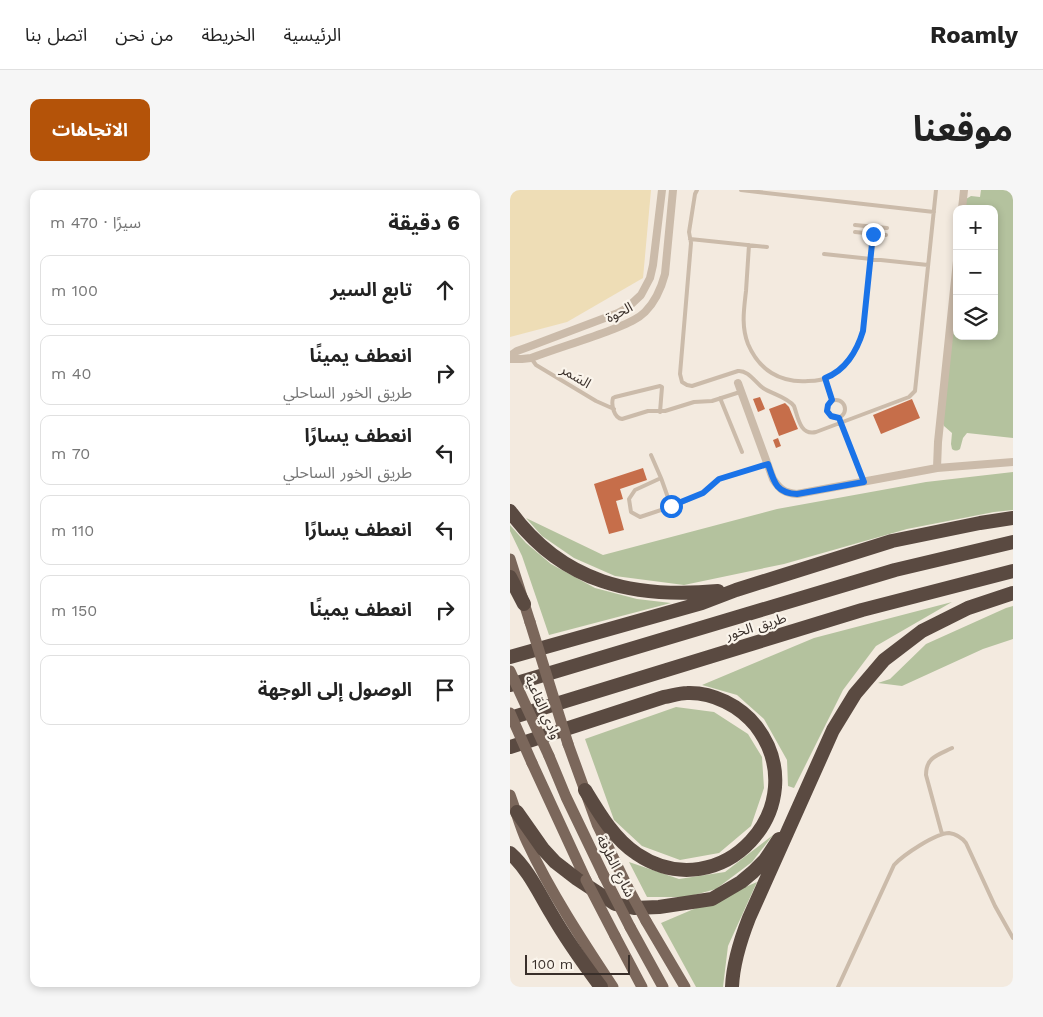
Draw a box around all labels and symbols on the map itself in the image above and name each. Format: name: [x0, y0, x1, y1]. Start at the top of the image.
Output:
route end: [862, 223, 885, 246]
street label: الحوة: [603, 298, 636, 326]
street label: السَمر: [557, 360, 594, 392]
route start: [660, 495, 683, 518]
street label: طريق الخور: [723, 609, 789, 645]
street label: وادي القاعية: [519, 672, 564, 743]
street label: شارع الطرفة: [591, 832, 638, 901]
scale bar: [525, 952, 630, 975]

